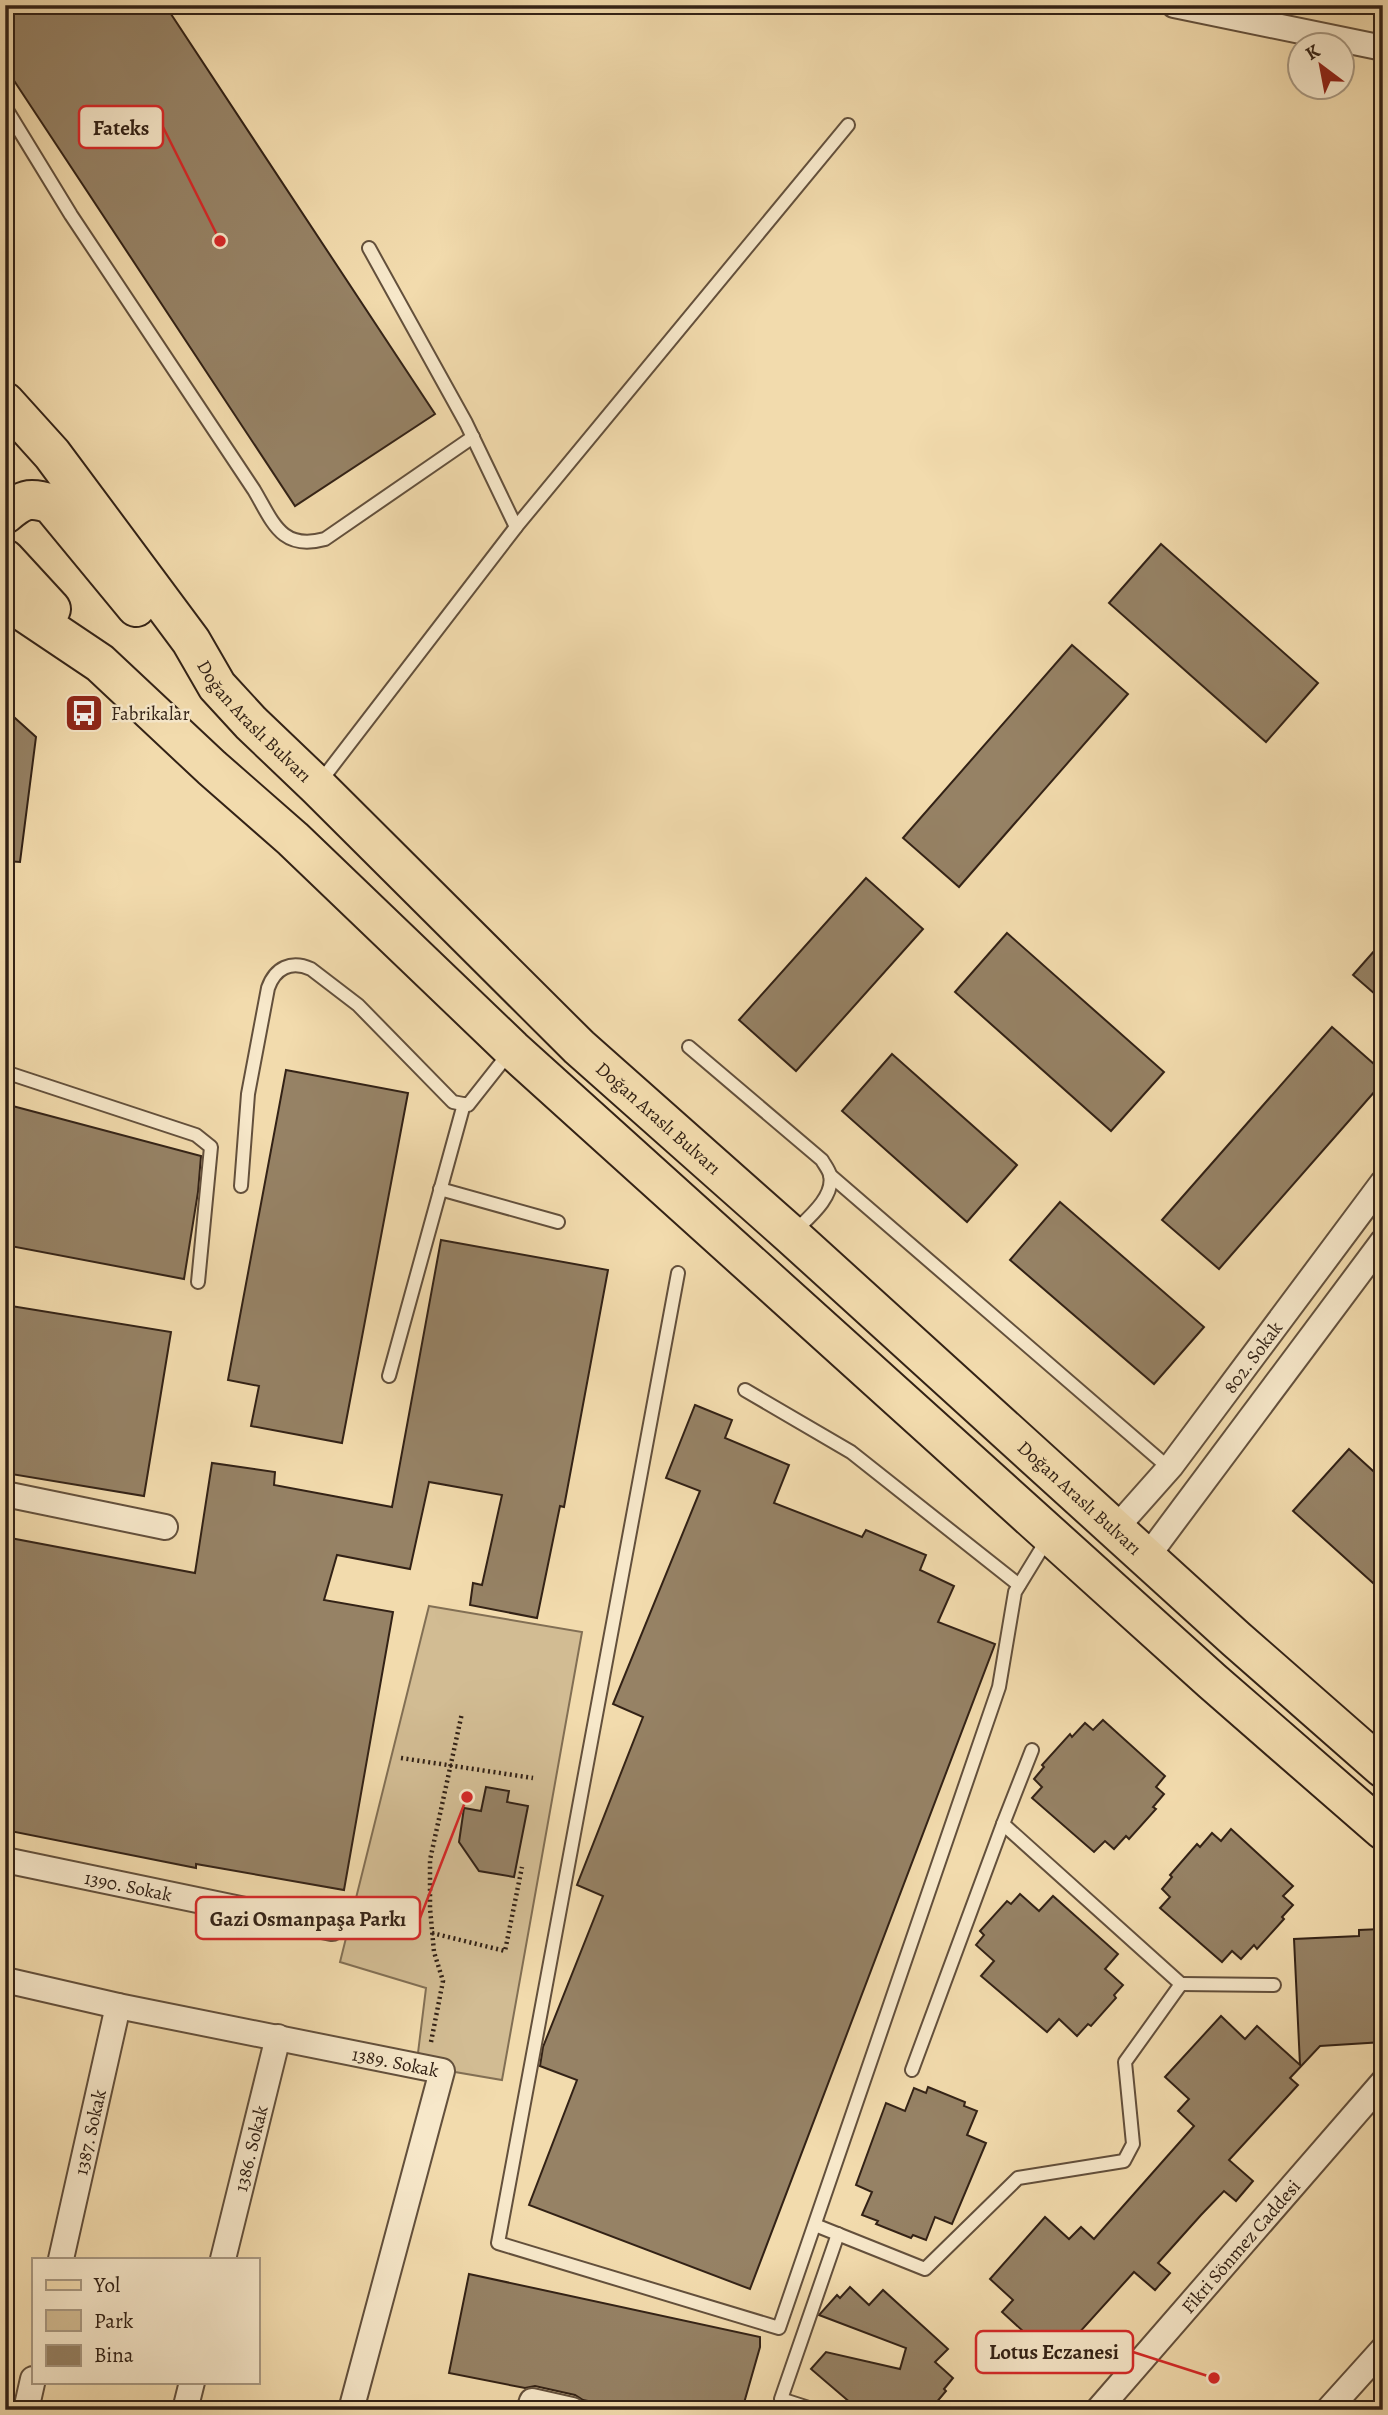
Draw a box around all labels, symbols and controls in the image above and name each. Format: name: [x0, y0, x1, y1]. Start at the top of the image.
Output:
north arrow: [1286, 32, 1356, 102]
text: K: [1300, 38, 1325, 67]
callout: Fateks: [79, 106, 163, 148]
text: Fateks: [93, 114, 149, 142]
street label: Doğan Araslı Bulvarı: [191, 655, 317, 789]
bus stop icon: Fabrikalar: [63, 692, 105, 734]
place label: Fabrikalar: [111, 701, 190, 727]
street label: Doğan Araslı Bulvarı: [590, 1056, 726, 1181]
street label: 802. Sokak: [1218, 1316, 1289, 1399]
street label: Doğan Araslı Bulvarı: [1012, 1435, 1147, 1561]
street label: 1390. Sokak: [82, 1865, 175, 1909]
callout: Gazi Osmanpaşa Parkı: [196, 1897, 420, 1939]
text: Gazi Osmanpaşa Parkı: [210, 1905, 406, 1933]
street label: 1389. Sokak: [350, 2041, 442, 2084]
street label: 1387. Sokak: [68, 2086, 113, 2178]
street label: 1386. Sokak: [228, 2102, 275, 2194]
street label: Fikri Sönmez Caddesi: [1176, 2174, 1307, 2319]
legend: [32, 2258, 259, 2384]
text: Yol: [93, 2271, 120, 2299]
text: Park: [94, 2307, 134, 2335]
callout: Lotus Eczanesi: [976, 2331, 1133, 2373]
text: Lotus Eczanesi: [989, 2338, 1119, 2366]
text: Bina: [94, 2341, 134, 2369]

